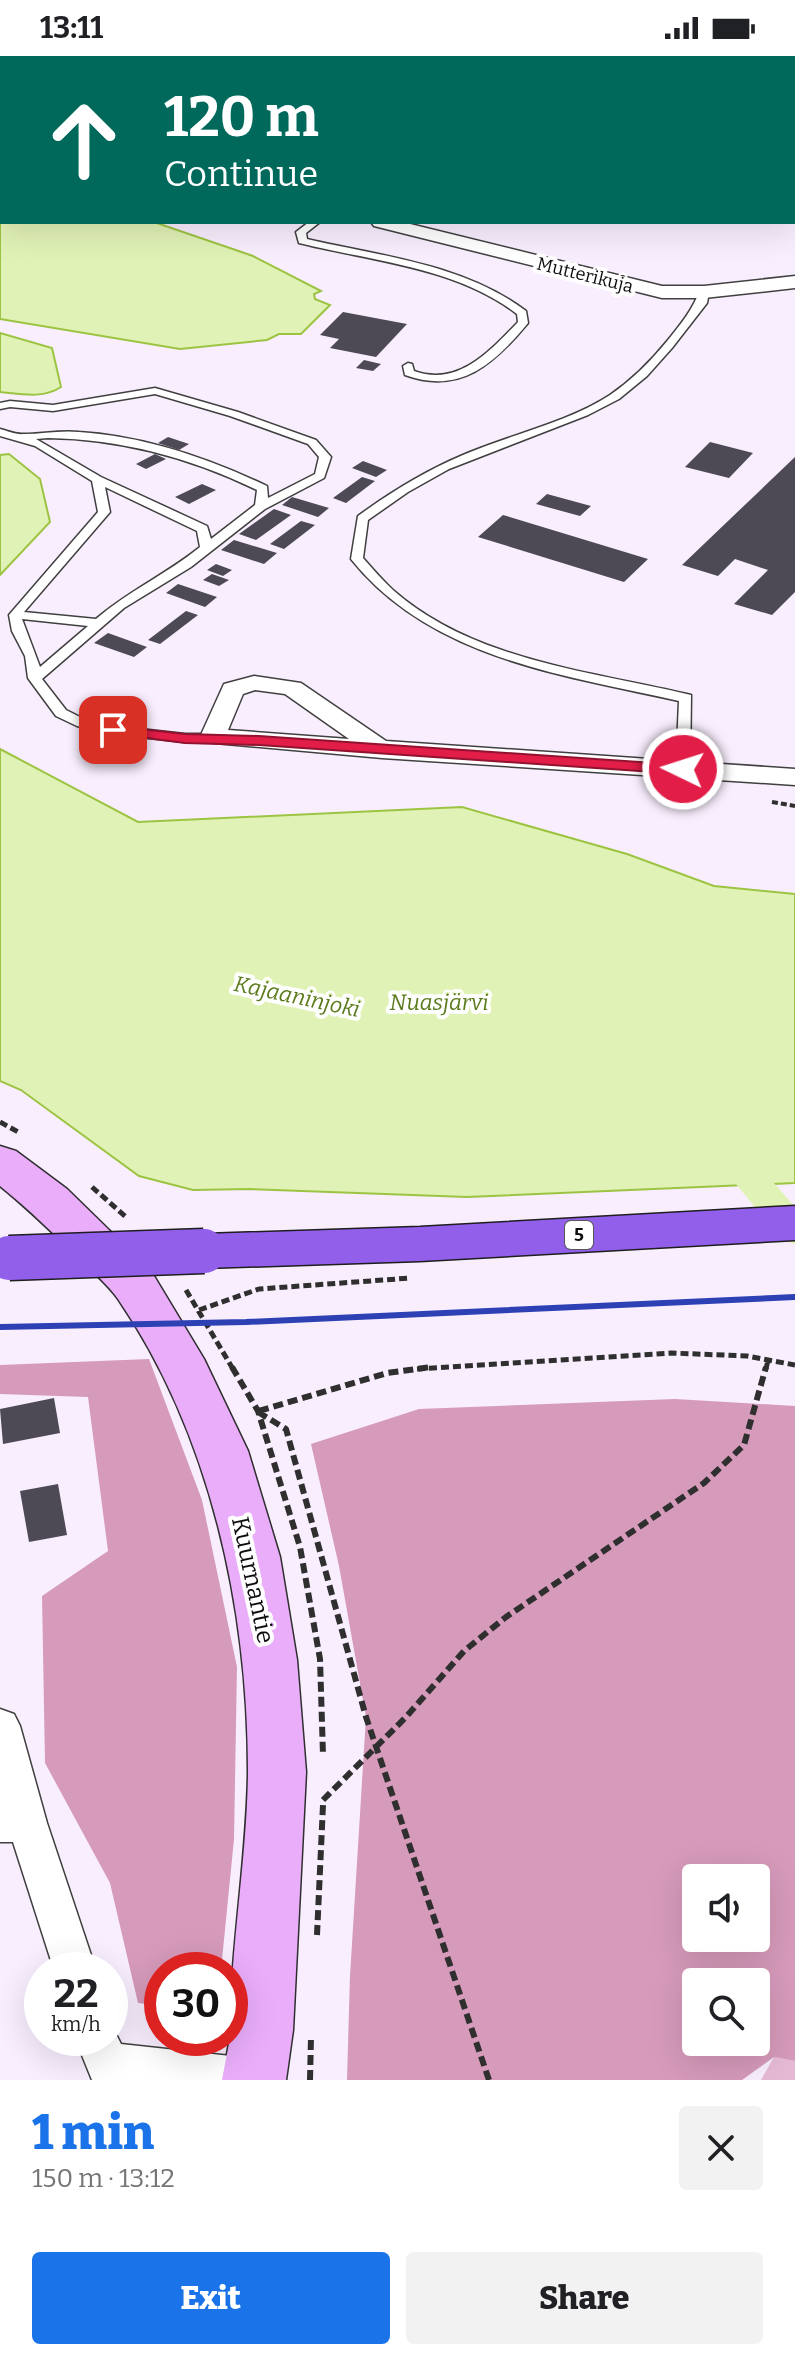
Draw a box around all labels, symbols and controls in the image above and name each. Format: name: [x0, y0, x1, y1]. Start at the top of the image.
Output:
text: 13:11: [40, 10, 103, 46]
text: 120 m: [164, 84, 319, 151]
icon: ahead: [32, 88, 136, 192]
text: Continue: [164, 152, 318, 196]
street label: Mutterikuja: [534, 252, 636, 298]
pin: [79, 696, 147, 764]
icon: arrive: [91, 708, 135, 752]
position arrow: [641, 727, 725, 811]
water label: Kajaaninjoki: [232, 970, 362, 1023]
water label: Nuasjärvi: [390, 989, 488, 1016]
road number: 5: [565, 1221, 593, 1249]
street label: Kuurnantie: [226, 1514, 280, 1646]
map controls: [682, 1864, 770, 2056]
button: sound: [682, 1864, 770, 1952]
speed limit sign: 30: [144, 1952, 248, 2056]
button: search: [682, 1968, 770, 2056]
text: 22: [53, 1970, 99, 2018]
text: km/h: [51, 2012, 101, 2036]
text: 1 min: [32, 2104, 154, 2162]
button: close: [679, 2106, 763, 2190]
text: 150 m · 13:12: [32, 2163, 175, 2194]
button: Exit: [32, 2252, 390, 2344]
button: Share: [406, 2252, 763, 2344]

